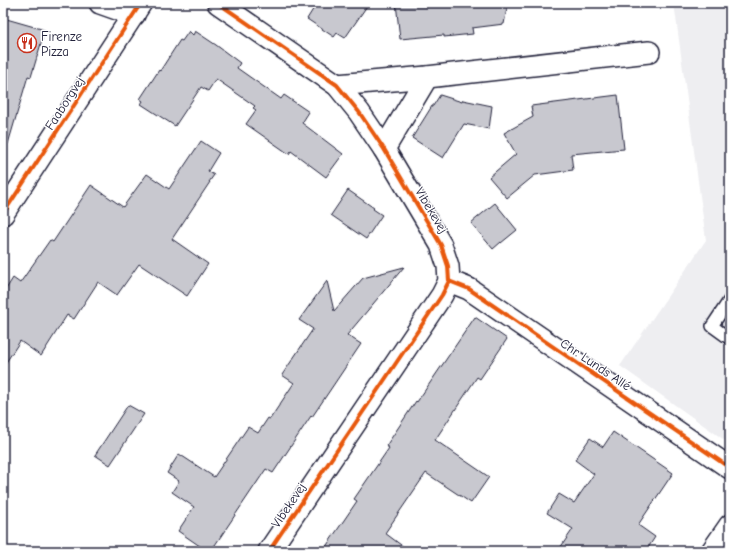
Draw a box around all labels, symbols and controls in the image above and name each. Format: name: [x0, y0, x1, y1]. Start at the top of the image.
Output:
place label: Firenze Pizza: [41, 29, 82, 59]
restaurant icon: Firenze Pizza: [16, 32, 38, 54]
street label: Faaborgvej: [42, 74, 87, 133]
street label: Vibekevej: [412, 185, 451, 236]
street label: Chr. Lunds Allé: [558, 335, 634, 394]
street label: Vibekevej: [268, 480, 309, 530]

